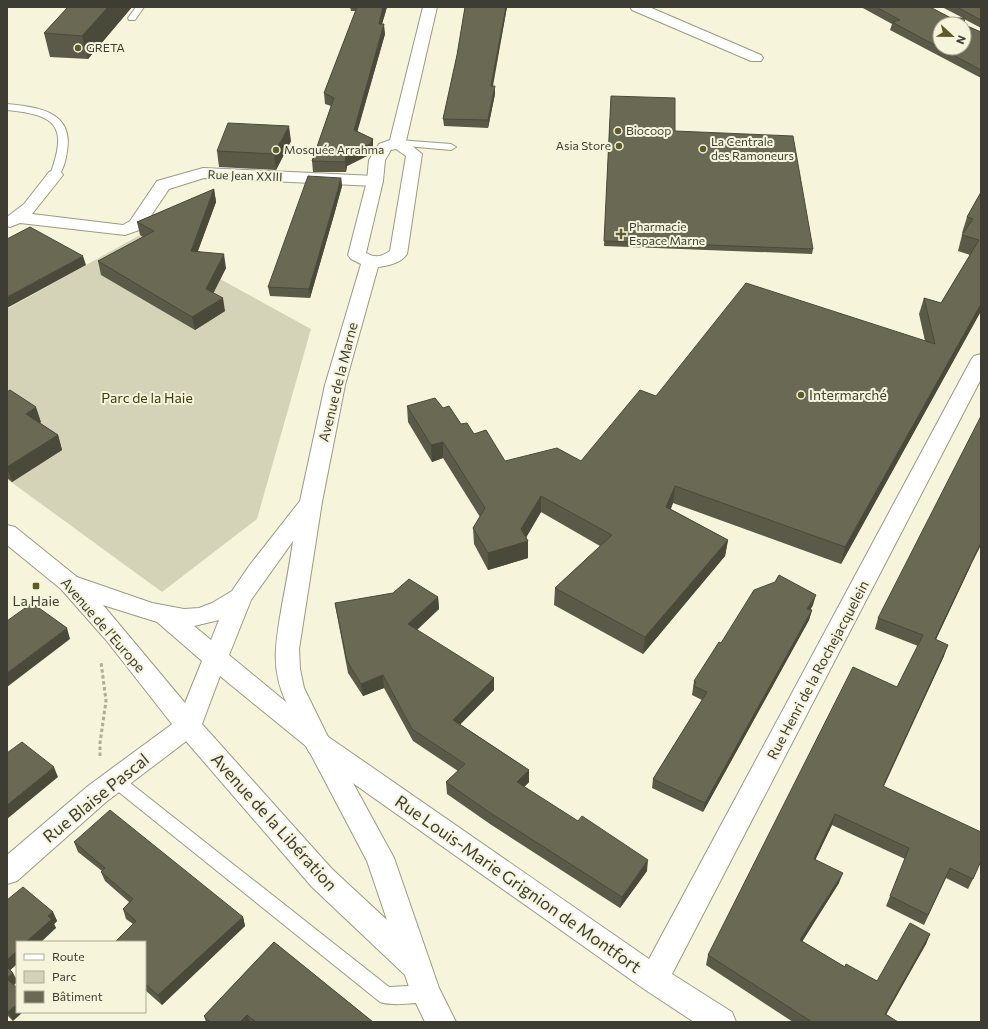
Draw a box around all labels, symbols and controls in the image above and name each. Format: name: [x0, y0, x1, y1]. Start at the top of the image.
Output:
north arrow: [932, 16, 972, 56]
text: N: [954, 34, 969, 46]
place label: GRETA: [86, 40, 125, 54]
marker: GRETA: [73, 43, 83, 53]
place label: Biocoop: [626, 123, 671, 137]
marker: Biocoop: [613, 126, 623, 136]
place label: La Centrale des Ramoneurs: [711, 134, 794, 162]
place label: Asia Store: [556, 138, 611, 152]
marker: Asia Store: [614, 141, 624, 151]
place label: Mosquée Arrahma: [284, 142, 384, 156]
marker: La Centrale des Ramoneurs: [698, 144, 708, 154]
marker: Mosquée Arrahma: [271, 145, 281, 155]
street label: Rue Jean XXIII: [207, 167, 283, 184]
place label: Pharmacie Espace Marne: [629, 219, 705, 247]
marker: Pharmacie Espace Marne: [616, 229, 626, 239]
street label: Avenue de la Marne: [314, 320, 361, 443]
place label: Intermarché: [809, 386, 887, 403]
park label: Parc de la Haie: [101, 389, 193, 406]
marker: Intermarché: [796, 390, 806, 400]
street label: Avenue de l’Europe: [58, 574, 149, 675]
street label: Rue Henri de la Rochejacquelein: [763, 577, 872, 762]
marker: La Haie: [31, 581, 41, 591]
place label: La Haie: [13, 592, 59, 609]
street label: Rue Blaise Pascal: [38, 748, 153, 847]
street label: Avenue de la Libération: [207, 748, 342, 895]
street label: Rue Louis-Marie Grignion de Montfort: [391, 790, 645, 977]
legend: [16, 941, 146, 1013]
text: Route: [52, 949, 85, 963]
text: Parc: [52, 969, 76, 983]
text: Bâtiment: [52, 989, 103, 1003]

